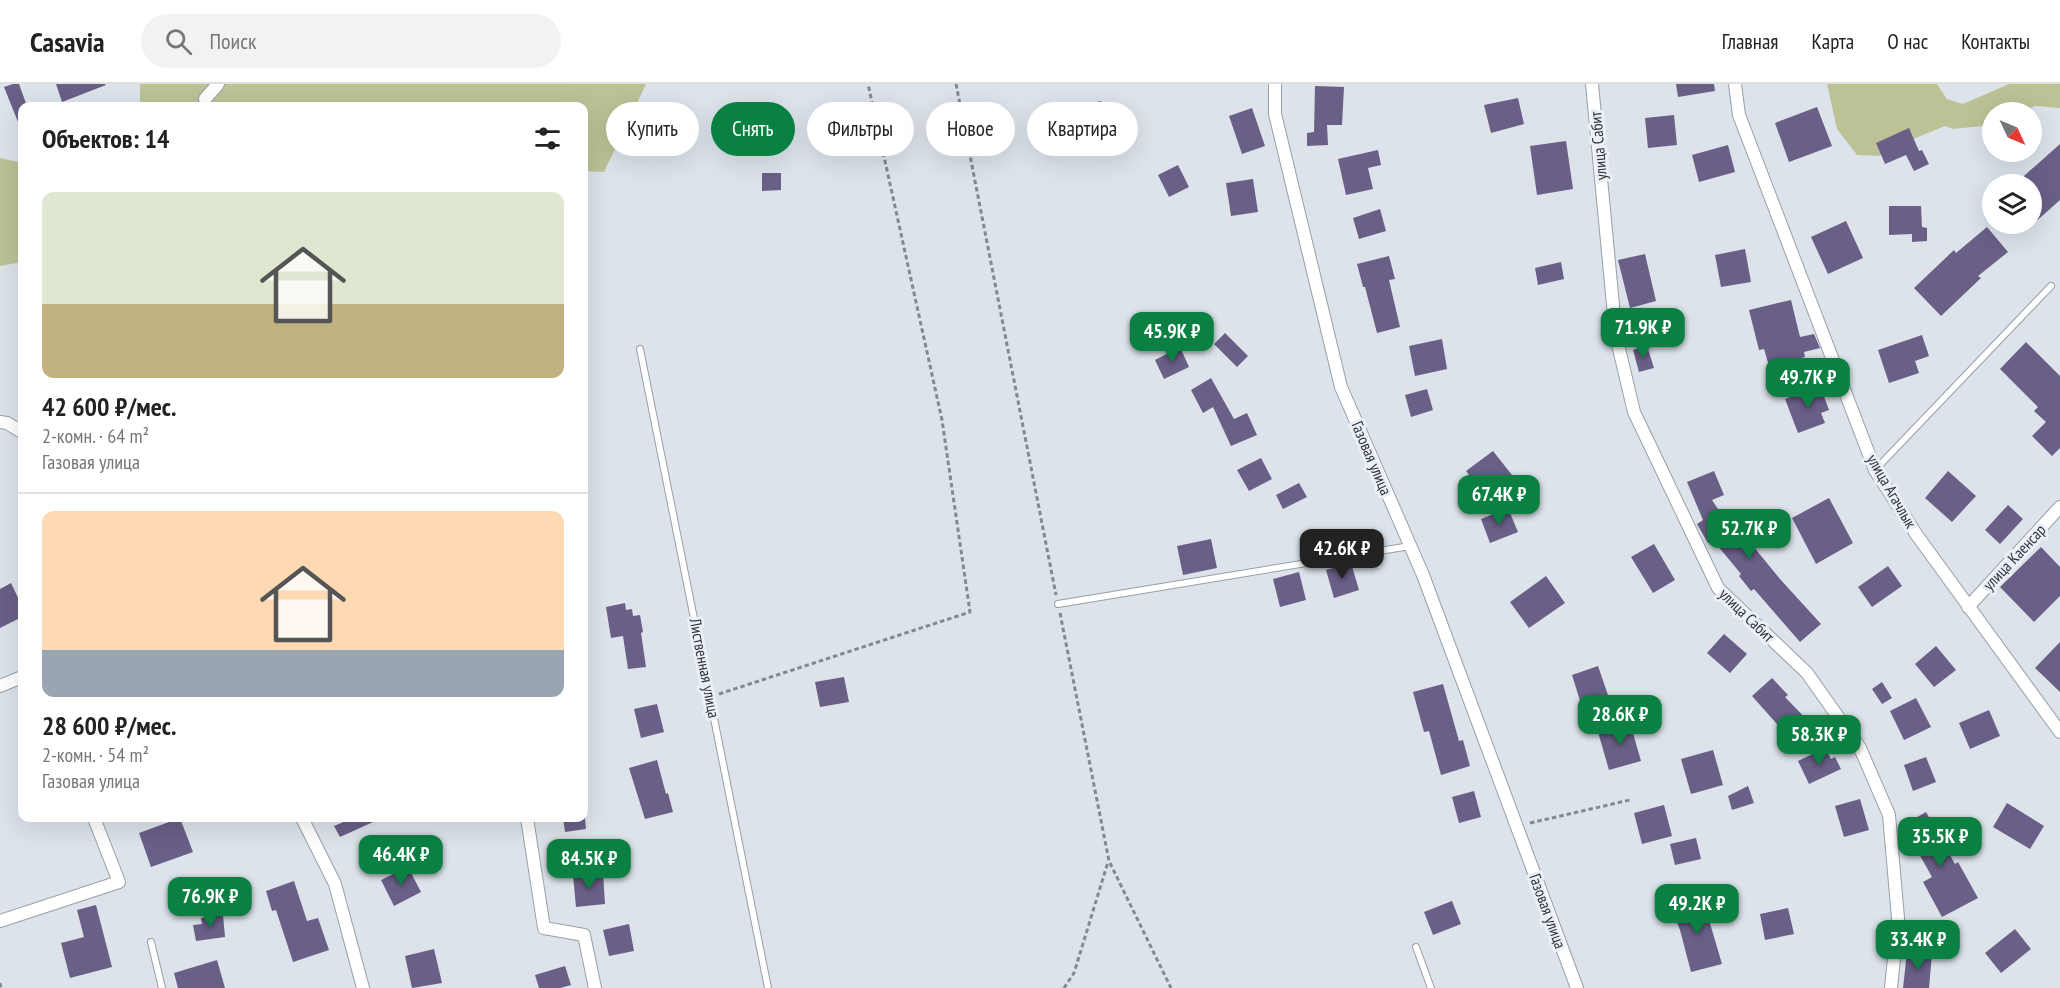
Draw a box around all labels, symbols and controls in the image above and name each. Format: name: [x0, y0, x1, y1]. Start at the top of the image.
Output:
search box: [141, 14, 561, 68]
text: Casavia: [30, 23, 105, 60]
icon: search: [162, 25, 195, 58]
text: Поиск: [210, 27, 257, 55]
text: Главная: [1722, 28, 1778, 55]
text: Карта: [1811, 28, 1854, 55]
text: О нас: [1887, 28, 1928, 55]
text: Контакты: [1961, 28, 2030, 55]
chip: Купить: [606, 102, 699, 156]
chip: Снять: [711, 102, 795, 156]
chip: Фильтры: [807, 102, 914, 156]
chip: Новое: [926, 102, 1015, 156]
chip: Квартира: [1027, 102, 1138, 156]
north arrow: [1982, 102, 2042, 162]
map controls: [1982, 102, 2042, 234]
street label: улица Сабит: [1585, 110, 1611, 181]
text: Объектов: 14: [42, 122, 169, 155]
icon: filters: [531, 122, 564, 155]
button: layers: [1982, 174, 2042, 234]
icon: home: [249, 231, 357, 339]
pin: 71.9K ₽: [1588, 308, 1698, 359]
pin: 45.9K ₽: [1117, 312, 1227, 363]
text: 71.9K ₽: [1615, 314, 1671, 340]
text: 45.9K ₽: [1144, 318, 1200, 344]
pin: 49.7K ₽: [1753, 358, 1863, 409]
text: 49.7K ₽: [1780, 364, 1836, 390]
text: 42 600 ₽/мес.: [42, 390, 176, 423]
street label: Газовая улица: [1347, 418, 1397, 498]
text: 2-комн. · 64 m²: [42, 423, 149, 449]
text: Газовая улица: [42, 449, 140, 475]
street label: улица Агачлык: [1863, 450, 1922, 532]
pin: 67.4K ₽: [1444, 475, 1554, 526]
text: 67.4K ₽: [1472, 481, 1526, 507]
pin: 52.7K ₽: [1694, 509, 1804, 560]
text: 52.7K ₽: [1721, 515, 1777, 541]
street label: улица Каенсар: [1978, 520, 2050, 594]
pin: 42.6K ₽: [1287, 529, 1397, 580]
text: 42.6K ₽: [1314, 535, 1370, 561]
icon: home: [249, 550, 357, 658]
street label: улица Сабит: [1715, 584, 1779, 647]
street label: Лиственная улица: [685, 615, 724, 720]
pin: 28.6K ₽: [1565, 695, 1675, 746]
text: 28.6K ₽: [1592, 701, 1648, 727]
text: 28 600 ₽/мес.: [42, 709, 176, 742]
pin: 58.3K ₽: [1764, 715, 1874, 766]
text: 58.3K ₽: [1791, 721, 1847, 747]
text: 2-комн. · 54 m²: [42, 742, 149, 768]
text: Газовая улица: [42, 768, 140, 794]
pin: 35.5K ₽: [1885, 817, 1995, 868]
text: 35.5K ₽: [1912, 823, 1968, 849]
pin: 46.4K ₽: [346, 835, 456, 886]
pin: 84.5K ₽: [534, 839, 644, 890]
text: 46.4K ₽: [373, 841, 429, 867]
text: 84.5K ₽: [561, 845, 617, 871]
street label: Газовая улица: [1525, 871, 1571, 951]
pin: 76.9K ₽: [155, 877, 265, 928]
text: 76.9K ₽: [182, 883, 238, 909]
pin: 49.2K ₽: [1642, 884, 1752, 935]
text: 49.2K ₽: [1669, 890, 1725, 916]
pin: 33.4K ₽: [1863, 920, 1973, 971]
text: 33.4K ₽: [1890, 926, 1946, 952]

